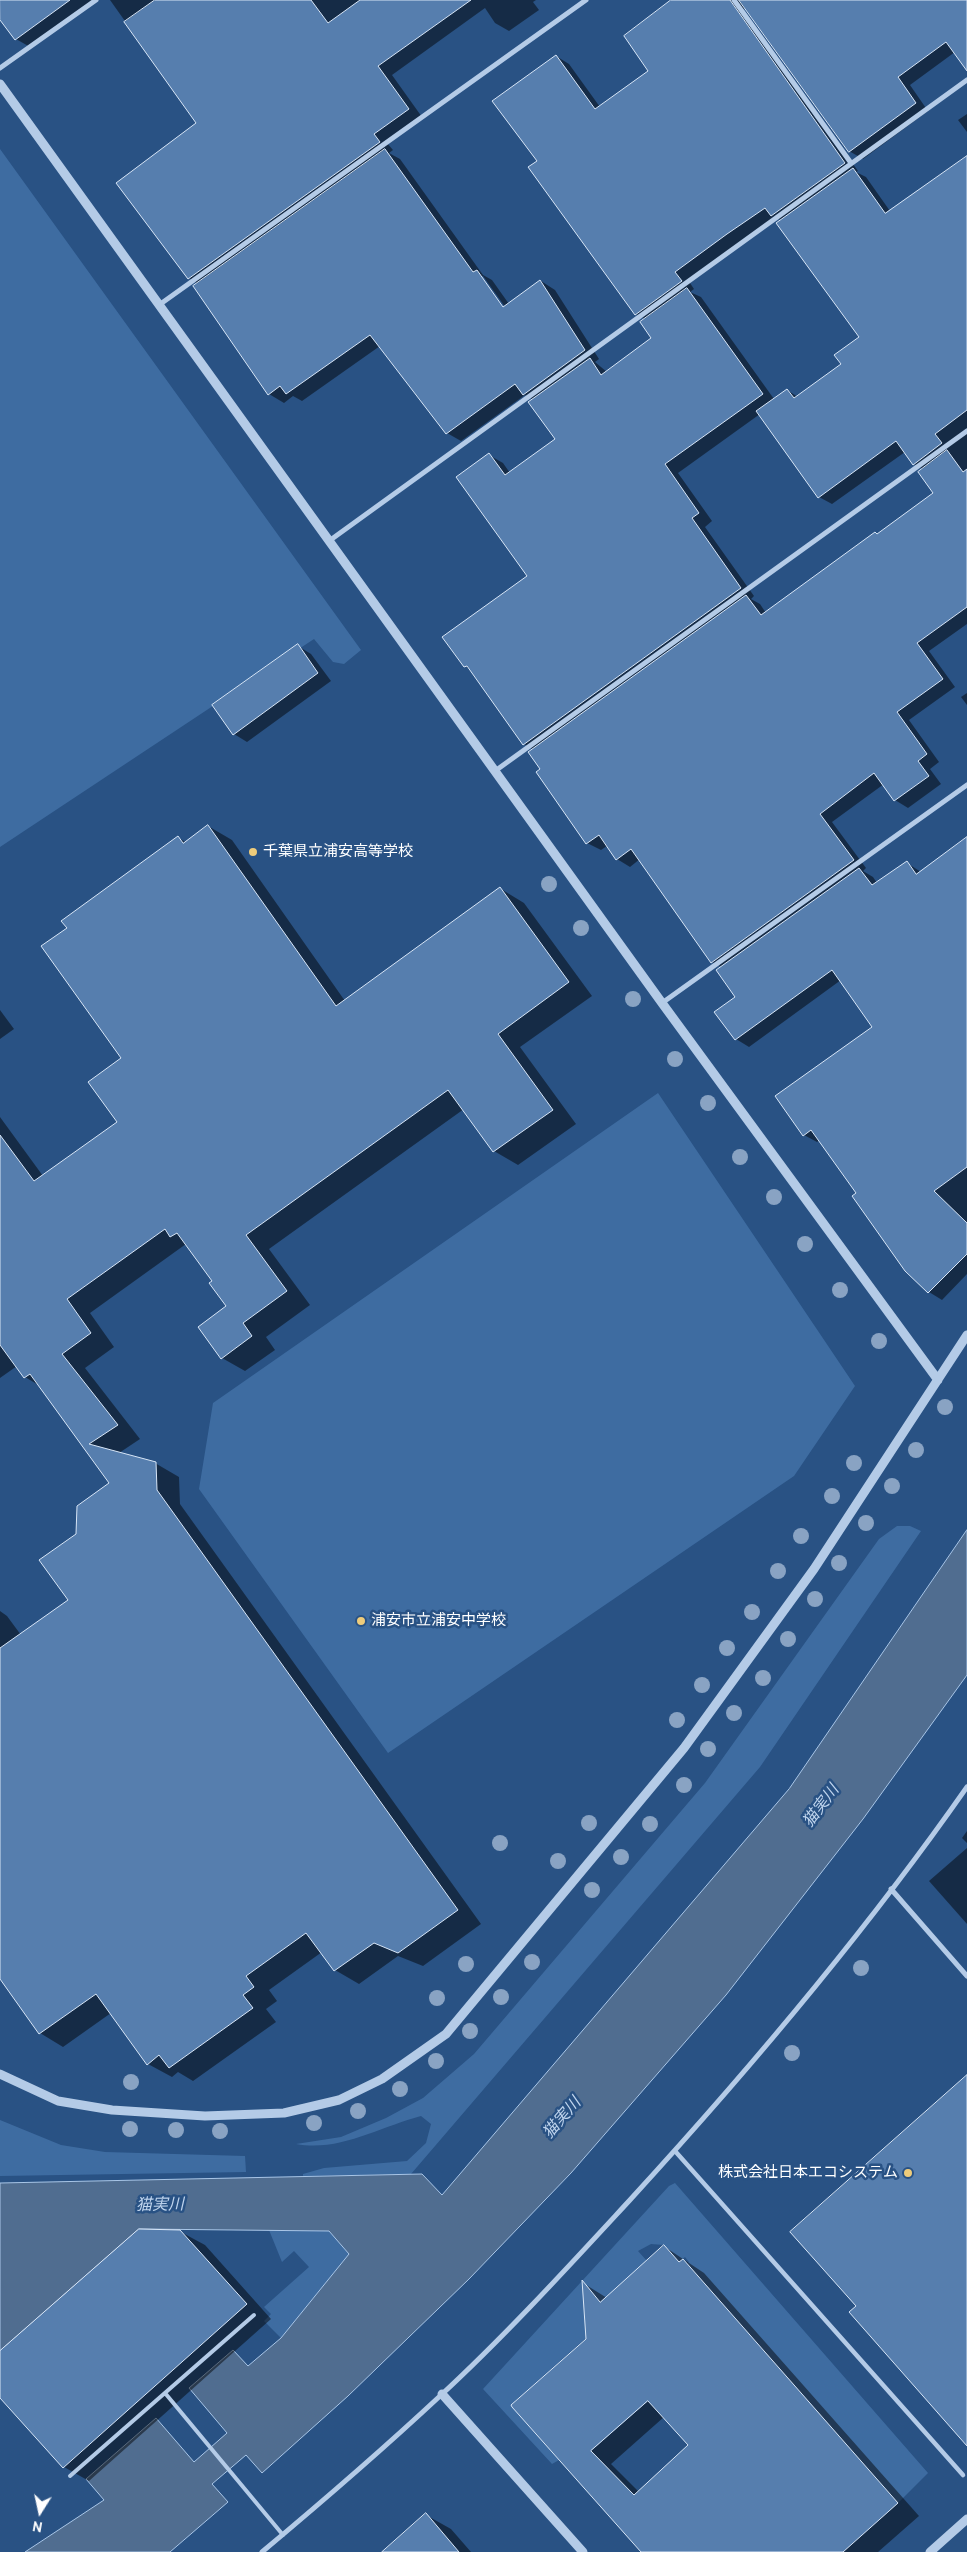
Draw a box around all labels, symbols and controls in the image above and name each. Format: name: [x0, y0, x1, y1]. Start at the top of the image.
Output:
place label: 千葉県立浦安高等学校: [263, 843, 413, 861]
marker: 千葉県立浦安高等学校: [247, 846, 259, 858]
place label: 浦安市立浦安中学校: [371, 1612, 506, 1630]
marker: 浦安市立浦安中学校: [355, 1615, 367, 1627]
water label: 猫実川: [799, 1781, 843, 1831]
water label: 猫実川: [539, 2094, 585, 2142]
place label: 株式会社日本エコシステム: [718, 2164, 898, 2182]
marker: 株式会社日本エコシステム: [902, 2167, 914, 2179]
water label: 猫実川: [136, 2195, 184, 2215]
north arrow: [15, 2487, 65, 2537]
text: N: [31, 2517, 44, 2536]

